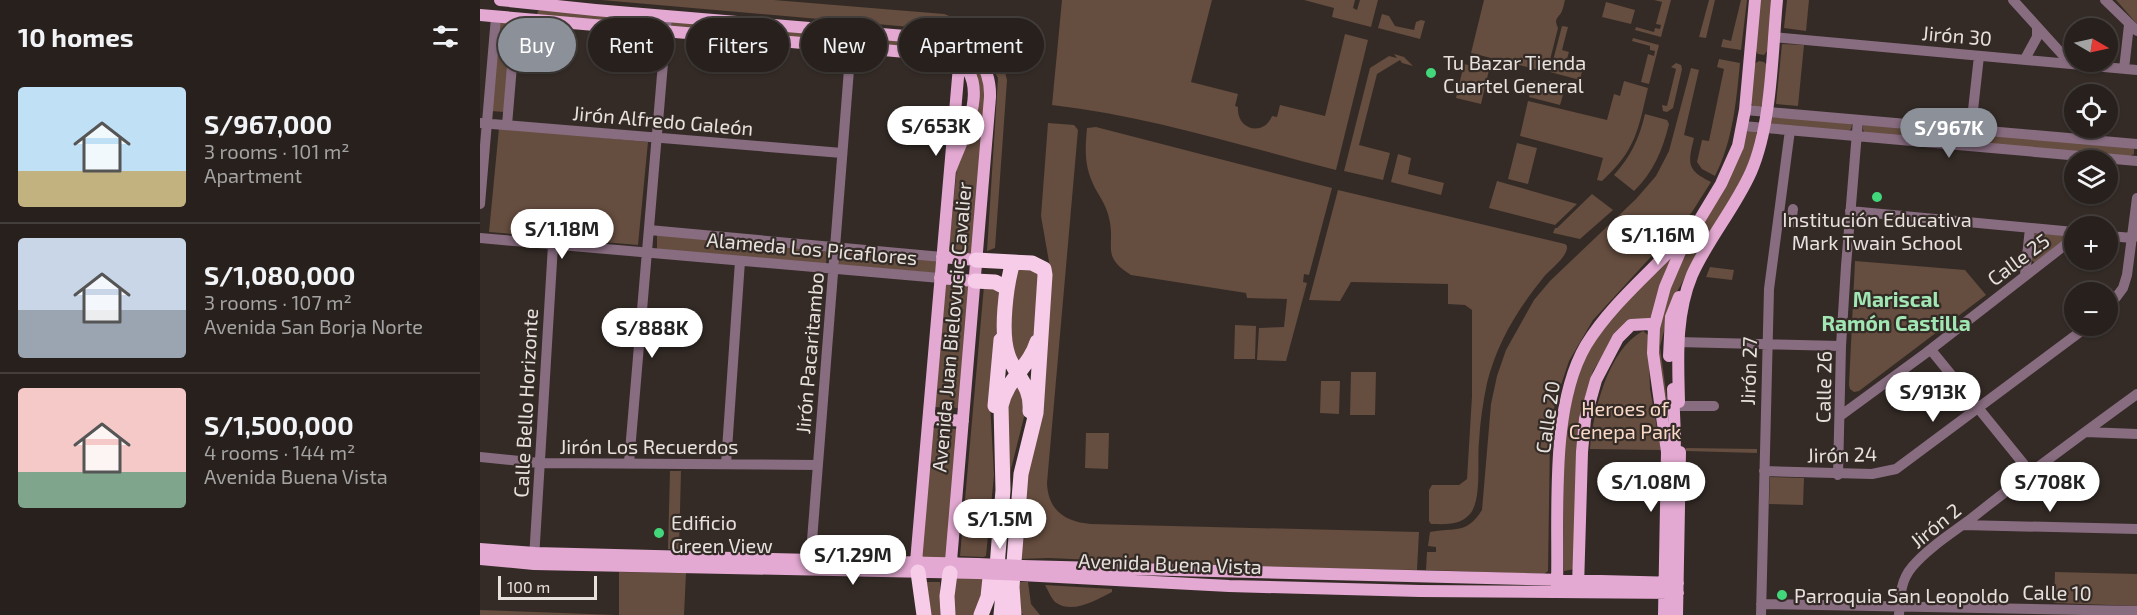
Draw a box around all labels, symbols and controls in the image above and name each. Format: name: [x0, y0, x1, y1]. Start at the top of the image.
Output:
chip: Buy: [498, 18, 576, 72]
chip: Rent: [588, 18, 674, 72]
chip: Filters: [686, 18, 789, 72]
chip: New: [801, 18, 887, 72]
chip: Apartment: [899, 18, 1044, 72]
north arrow: [2064, 18, 2118, 72]
map controls: [2064, 18, 2118, 336]
icon: filters: [429, 20, 462, 53]
street label: Jirón 30: [1921, 20, 1993, 50]
text: 10 homes: [18, 21, 134, 52]
place label: Tu Bazar Tienda Cuartel General: [1443, 50, 1586, 97]
marker: Tu Bazar Tienda Cuartel General: [1424, 66, 1438, 80]
button: locate: [2064, 84, 2118, 138]
street label: Jirón Alfredo Galeón: [572, 100, 754, 140]
pin: S/653K: [887, 106, 985, 157]
text: S/967,000: [204, 108, 332, 139]
pin: S/967K: [1900, 108, 1998, 159]
icon: home: [66, 111, 138, 183]
text: S/653K: [901, 113, 971, 137]
text: S/967K: [1914, 115, 1984, 139]
text: 3 rooms · 101 m²: [204, 139, 350, 163]
button: layers: [2064, 150, 2118, 204]
text: Apartment: [204, 163, 302, 187]
street label: Avenida Juan Bielovucic Cavalier: [926, 181, 976, 473]
marker: Institución Educativa Mark Twain School: [1870, 190, 1884, 204]
place label: Institución Educativa Mark Twain School: [1782, 207, 1972, 254]
pin: S/1.18M: [507, 209, 617, 260]
pin: S/1.16M: [1603, 215, 1713, 266]
text: S/1.18M: [525, 216, 599, 240]
button: +: [2064, 216, 2118, 270]
text: S/1.16M: [1621, 222, 1695, 246]
street label: Alameda Los Picaflores: [706, 227, 918, 269]
street label: Calle 25: [1982, 228, 2054, 290]
text: S/1,080,000: [204, 259, 355, 290]
icon: home: [66, 262, 138, 334]
street label: Jirón Pacaritambo: [790, 271, 828, 435]
button: −: [2064, 282, 2118, 336]
district label: Mariscal Ramón Castilla: [1821, 286, 1971, 335]
text: 3 rooms · 107 m²: [204, 290, 352, 314]
street label: Calle Bello Horizonte: [508, 308, 542, 498]
pin: S/888K: [603, 308, 701, 359]
text: Avenida San Borja Norte: [204, 314, 423, 338]
text: S/888K: [616, 315, 688, 339]
street label: Jirón 27: [1735, 336, 1761, 406]
street label: Calle 26: [1810, 351, 1836, 423]
pin: S/913K: [1884, 372, 1982, 423]
street label: Calle 20: [1530, 379, 1564, 455]
text: S/913K: [1899, 379, 1967, 403]
park label: Heroes of Cenepa Park: [1569, 396, 1681, 443]
text: S/1,500,000: [204, 409, 354, 440]
icon: home: [66, 412, 138, 484]
street label: Jirón Los Recuerdos: [560, 434, 738, 458]
text: 4 rooms · 144 m²: [204, 440, 355, 464]
street label: Jirón 24: [1807, 441, 1877, 467]
pin: S/1.08M: [1596, 462, 1706, 513]
pin: S/708K: [2001, 462, 2099, 513]
text: Avenida Buena Vista: [204, 464, 388, 488]
text: S/1.08M: [1611, 469, 1691, 493]
text: S/708K: [2015, 469, 2085, 493]
street label: Jirón 2: [1905, 497, 1965, 553]
pin: S/1.5M: [951, 499, 1049, 550]
text: S/1.5M: [967, 506, 1033, 530]
place label: Edificio Green View: [671, 510, 773, 557]
marker: Edificio Green View: [652, 526, 666, 540]
pin: S/1.29M: [798, 535, 908, 586]
text: S/1.29M: [814, 542, 892, 566]
street label: Avenida Buena Vista: [1078, 548, 1262, 578]
scale bar: [498, 573, 597, 600]
text: 100 m: [507, 577, 550, 596]
street label: Calle 10: [2022, 579, 2092, 605]
place label: Parroquia San Leopoldo: [1794, 583, 2009, 607]
marker: Parroquia San Leopoldo: [1775, 588, 1789, 602]

